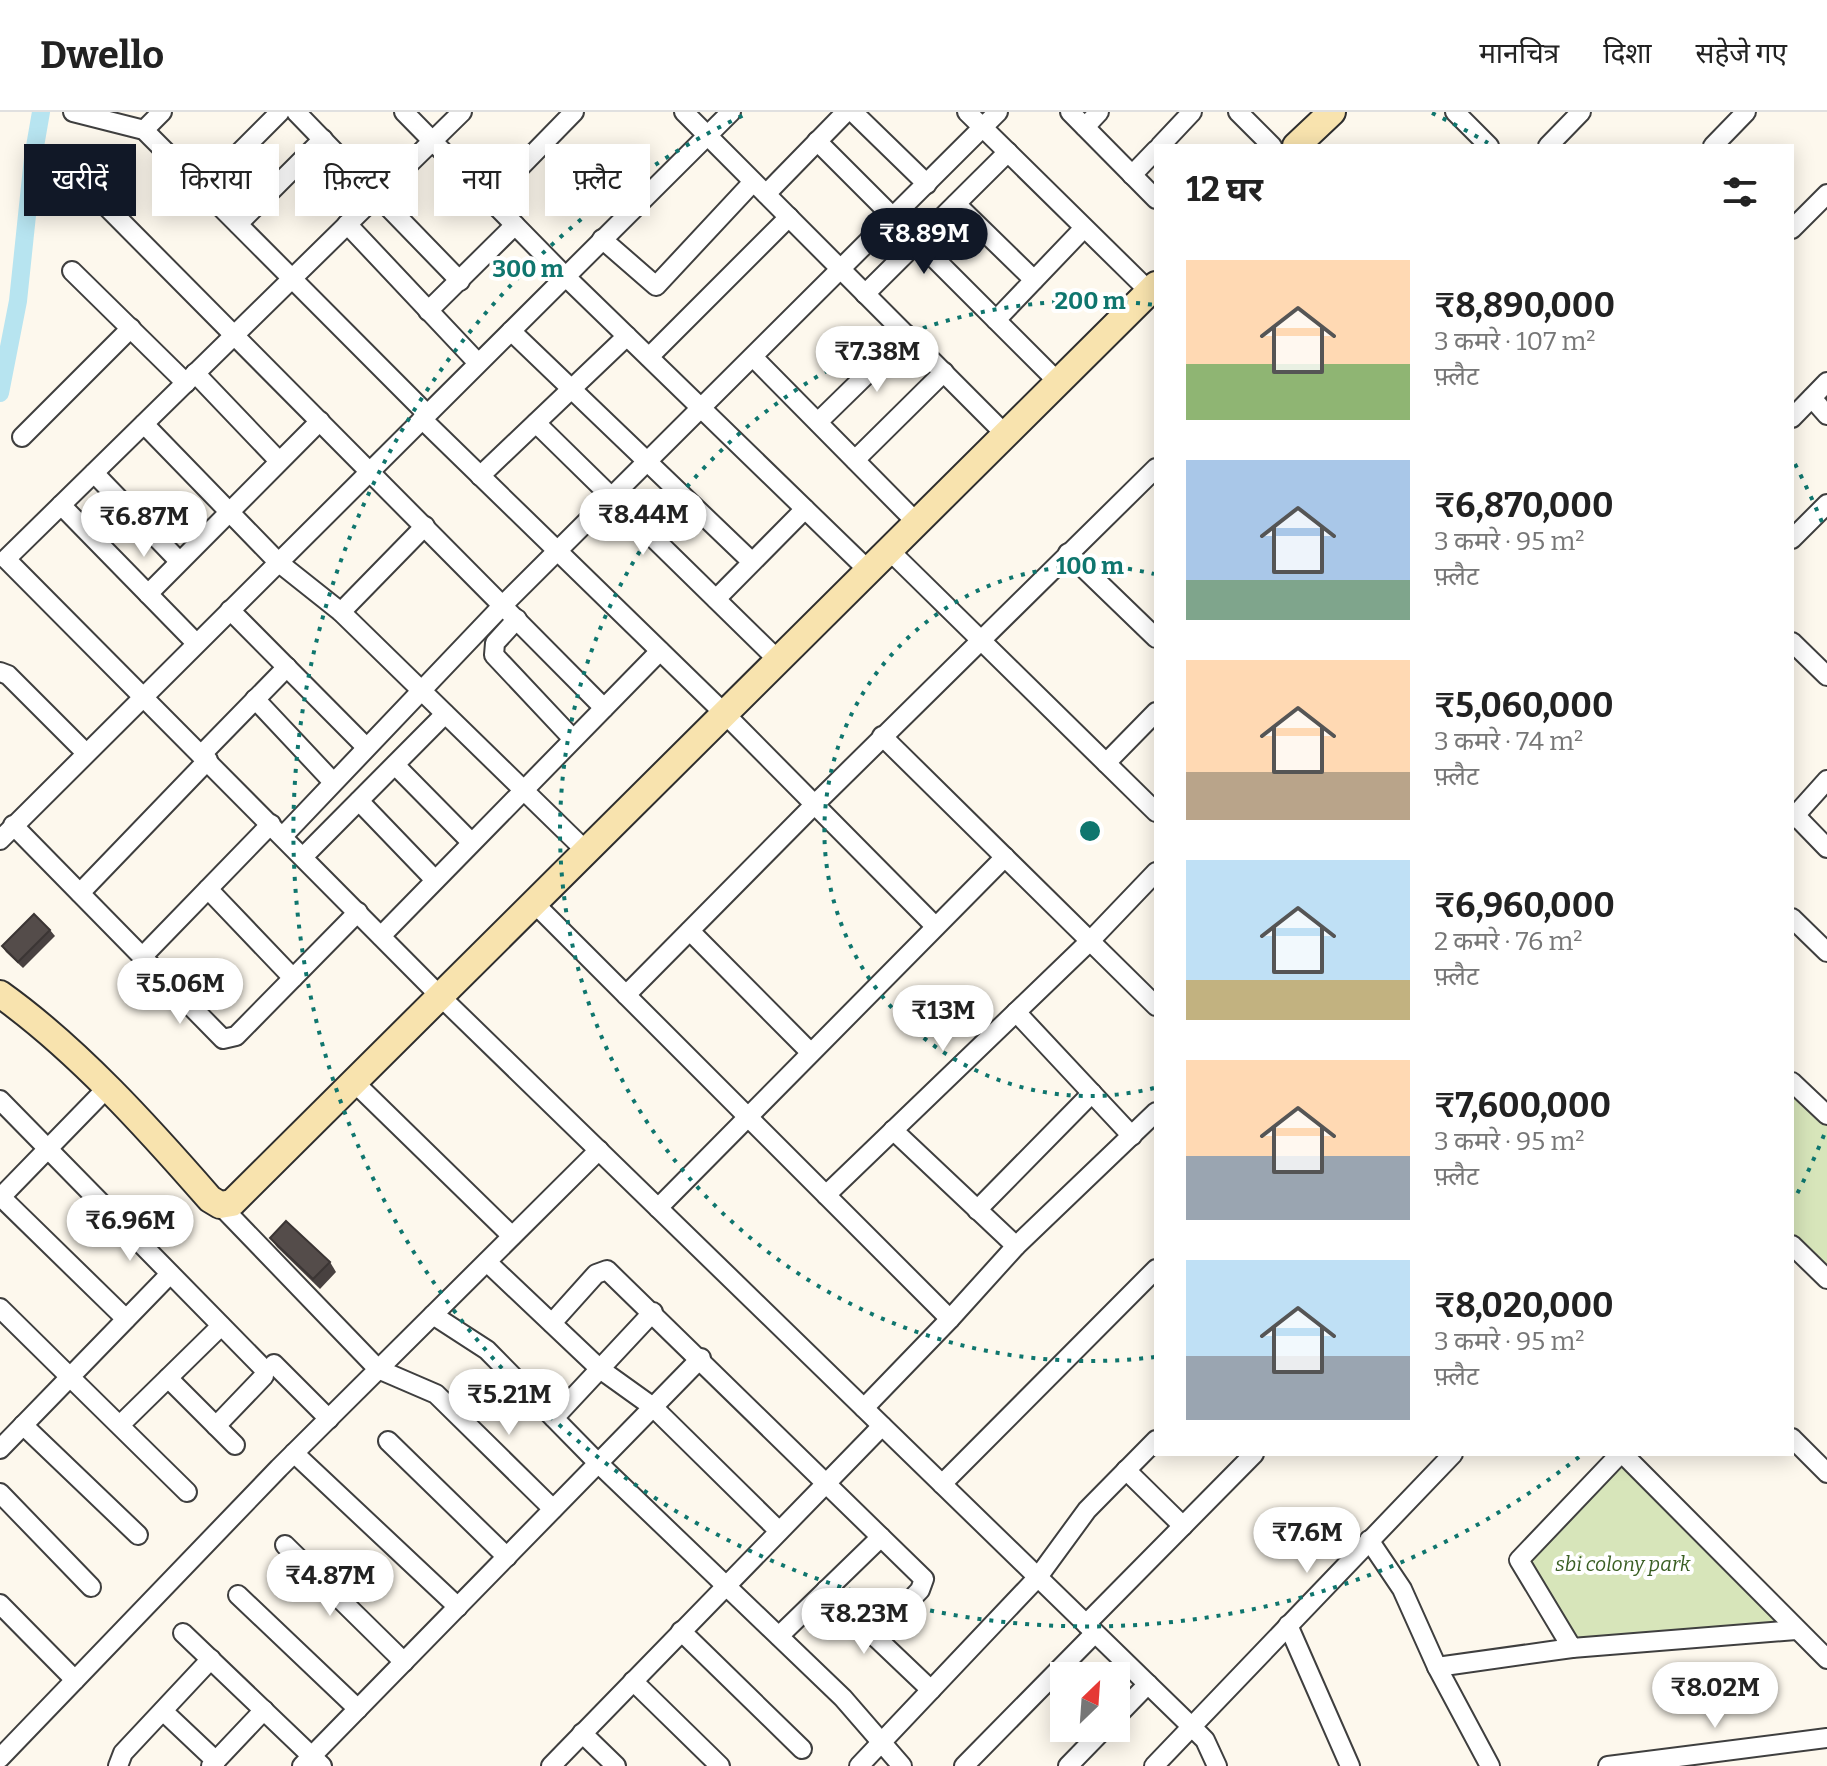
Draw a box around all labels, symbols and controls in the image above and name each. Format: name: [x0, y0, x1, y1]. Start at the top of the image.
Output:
text: Dwello: [40, 32, 164, 78]
text: मानचित्र: [1479, 37, 1559, 70]
text: दिशा: [1603, 37, 1652, 70]
text: सहेजे गए: [1696, 37, 1787, 70]
chip: खरीदें: [24, 144, 136, 216]
chip: किराया: [152, 144, 279, 216]
chip: फ़िल्टर: [295, 144, 418, 216]
chip: नया: [434, 144, 529, 216]
chip: फ़्लैट: [545, 144, 650, 216]
text: 12 घर: [1186, 169, 1263, 210]
icon: filters: [1718, 170, 1762, 214]
pin: ₹8.89M: [859, 208, 989, 276]
text: ₹8.89M: [879, 218, 969, 249]
text: 300 m: [492, 255, 564, 283]
text: ₹8,890,000: [1434, 285, 1615, 326]
text: 200 m: [1054, 287, 1126, 315]
icon: home: [1250, 292, 1346, 388]
pin: ₹7.38M: [812, 326, 942, 394]
text: 3 कमरे · 107 m²: [1434, 326, 1596, 357]
text: ₹7.38M: [834, 336, 920, 367]
text: फ़्लैट: [1434, 361, 1479, 392]
text: ₹6,870,000: [1434, 485, 1614, 526]
pin: ₹8.44M: [578, 489, 708, 557]
pin: ₹6.87M: [79, 491, 209, 559]
icon: home: [1250, 492, 1346, 588]
text: ₹8.44M: [597, 499, 689, 530]
text: ₹6.87M: [99, 501, 189, 532]
text: 3 कमरे · 95 m²: [1434, 526, 1584, 557]
text: 100 m: [1056, 552, 1124, 580]
text: फ़्लैट: [1434, 561, 1479, 592]
text: ₹5,060,000: [1434, 685, 1614, 726]
icon: home: [1250, 692, 1346, 788]
text: 3 कमरे · 74 m²: [1434, 726, 1583, 757]
text: फ़्लैट: [1434, 761, 1479, 792]
centre of rings: [1076, 817, 1104, 845]
text: ₹6,960,000: [1434, 885, 1615, 926]
icon: home: [1250, 892, 1346, 988]
text: 2 कमरे · 76 m²: [1434, 926, 1583, 957]
pin: ₹5.06M: [115, 958, 245, 1026]
text: फ़्लैट: [1434, 961, 1479, 992]
text: ₹5.06M: [135, 968, 225, 999]
pin: ₹13M: [896, 985, 990, 1053]
text: ₹13M: [911, 995, 975, 1026]
text: ₹7,600,000: [1434, 1085, 1611, 1126]
icon: home: [1250, 1092, 1346, 1188]
text: 3 कमरे · 95 m²: [1434, 1126, 1584, 1157]
text: फ़्लैट: [1434, 1161, 1479, 1192]
pin: ₹6.96M: [65, 1195, 195, 1263]
text: ₹6.96M: [85, 1205, 175, 1236]
text: ₹8,020,000: [1434, 1285, 1614, 1326]
icon: home: [1250, 1292, 1346, 1388]
text: 3 कमरे · 95 m²: [1434, 1326, 1584, 1357]
text: फ़्लैट: [1434, 1361, 1479, 1392]
pin: ₹5.21M: [444, 1369, 574, 1437]
text: ₹5.21M: [467, 1379, 551, 1410]
pin: ₹7.6M: [1251, 1507, 1363, 1575]
text: ₹7.6M: [1271, 1517, 1343, 1548]
pin: ₹4.87M: [265, 1550, 395, 1618]
park label: sbi colony park: [1555, 1552, 1691, 1576]
text: ₹4.87M: [285, 1560, 375, 1591]
pin: ₹8.23M: [799, 1588, 929, 1656]
text: ₹8.23M: [820, 1598, 908, 1629]
north arrow: [1050, 1662, 1130, 1742]
map controls: [1050, 1662, 1130, 1742]
pin: ₹8.02M: [1650, 1662, 1780, 1730]
text: ₹8.02M: [1670, 1672, 1760, 1703]

